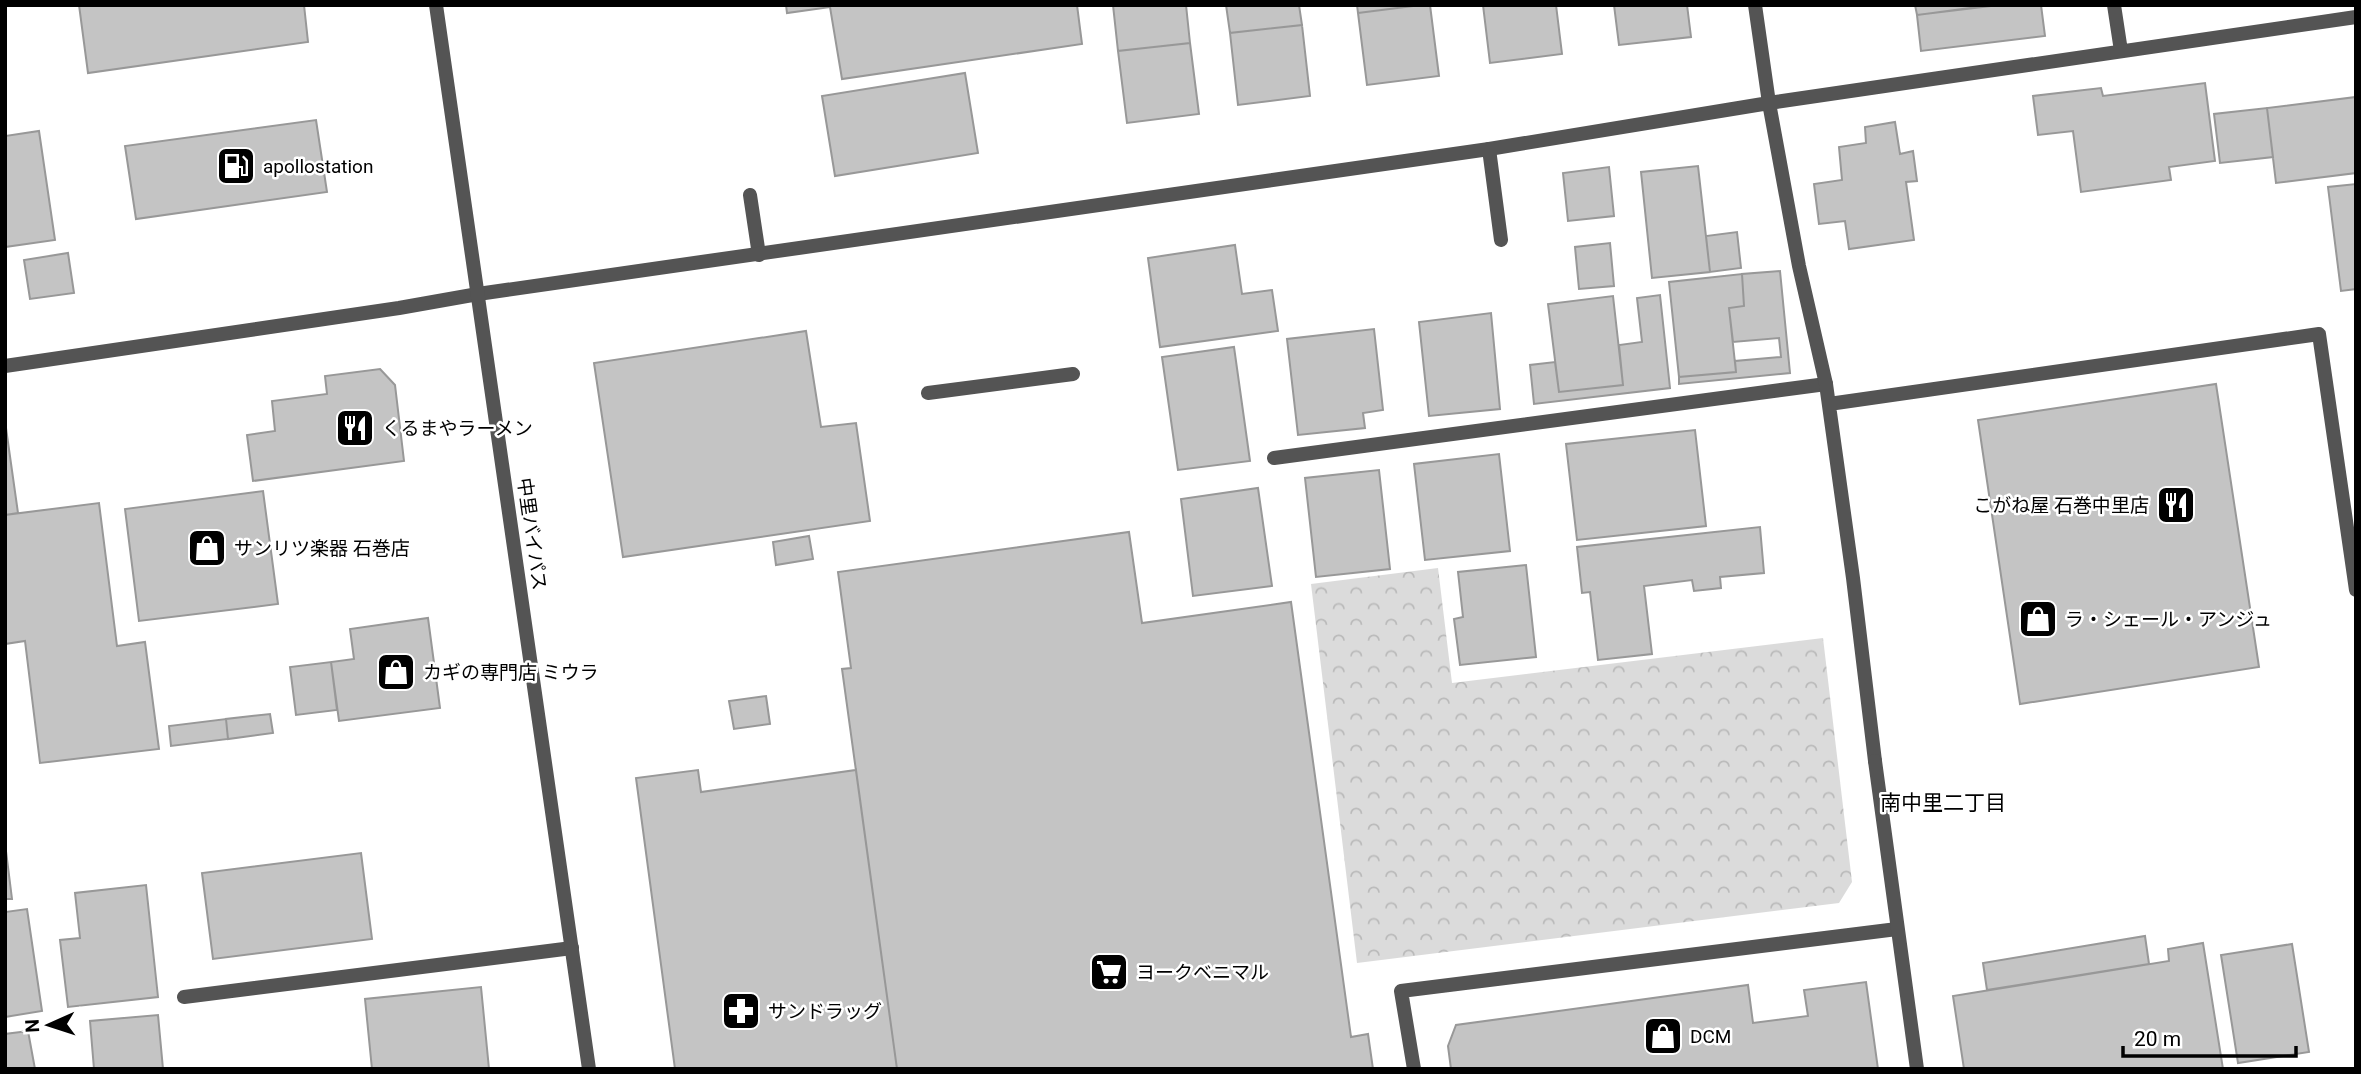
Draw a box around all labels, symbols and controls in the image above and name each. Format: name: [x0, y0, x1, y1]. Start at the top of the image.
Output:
fuel station icon: apollostation: [215, 145, 257, 187]
place label: apollostation: [263, 155, 373, 178]
restaurant icon: くるまやラーメン: [334, 407, 376, 449]
place label: くるまやラーメン: [382, 417, 533, 440]
street label: 中里バイパス: [513, 476, 551, 592]
restaurant icon: こがね屋 石巻中里店: [2155, 484, 2197, 526]
place label: こがね屋 石巻中里店: [1973, 494, 2149, 517]
shop icon: サンリツ楽器 石巻店: [186, 527, 228, 569]
place label: サンリツ楽器 石巻店: [234, 537, 410, 560]
shop icon: ラ・シェール・アンジュ: [2017, 598, 2059, 640]
place label: ラ・シェール・アンジュ: [2065, 608, 2272, 631]
shop icon: カギの専門店 ミウラ: [375, 651, 417, 693]
place label: カギの専門店 ミウラ: [423, 661, 599, 684]
district label: 南中里二丁目: [1880, 791, 2006, 815]
supermarket icon: ヨークベニマル: [1088, 951, 1130, 993]
place label: ヨークベニマル: [1136, 961, 1269, 984]
north arrow: [14, 990, 84, 1060]
pharmacy icon: サンドラッグ: [720, 990, 762, 1032]
place label: サンドラッグ: [768, 1000, 882, 1023]
scale bar: [2123, 1014, 2296, 1058]
shop icon: DCM: [1642, 1015, 1684, 1057]
text: N: [21, 1019, 44, 1033]
place label: DCM: [1690, 1025, 1731, 1048]
text: 20 m: [2134, 1027, 2181, 1051]

